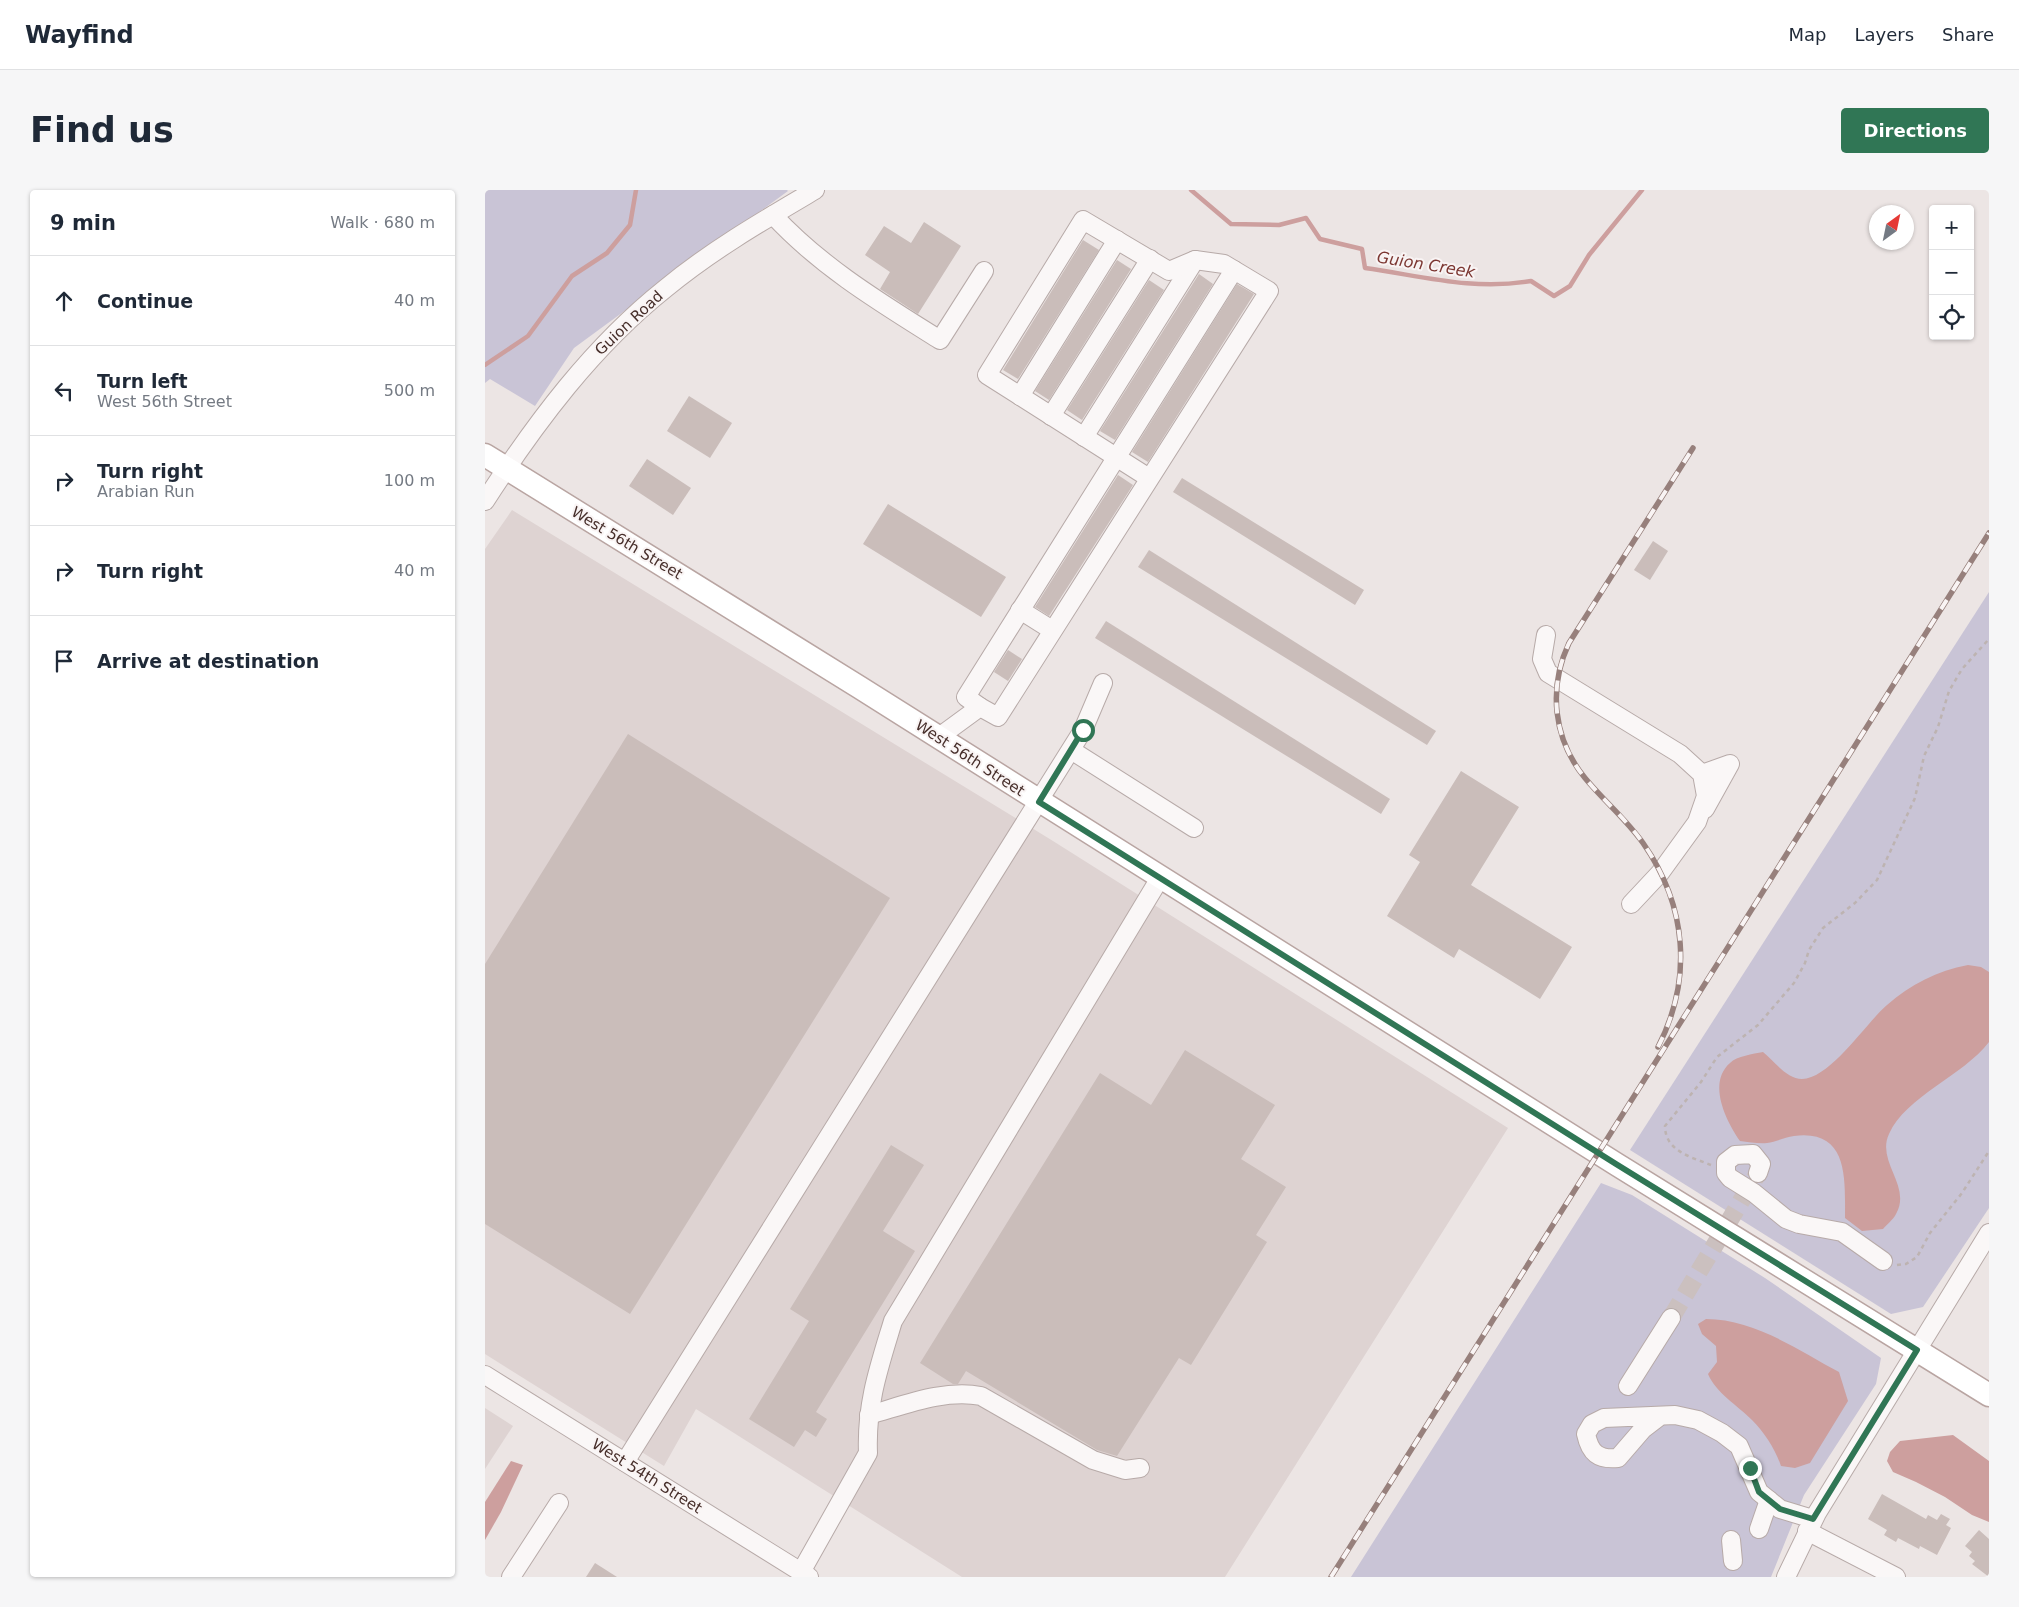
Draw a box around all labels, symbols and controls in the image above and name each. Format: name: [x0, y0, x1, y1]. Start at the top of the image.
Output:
text: Wayfind: [25, 21, 134, 49]
text: Map: [1788, 24, 1826, 45]
text: Layers: [1854, 24, 1914, 45]
text: Share: [1942, 24, 1994, 45]
button: Directions: [1841, 108, 1989, 153]
text: Find us: [30, 110, 174, 150]
north arrow: [1869, 205, 1914, 250]
map controls: [1929, 205, 1974, 340]
button: +: [1929, 205, 1974, 250]
text: 9 min: [50, 211, 116, 235]
text: Walk · 680 m: [330, 213, 435, 232]
water label: Guion Creek: [1376, 247, 1477, 282]
button: −: [1929, 250, 1974, 295]
icon: ahead: [50, 287, 78, 315]
street label: Guion Road: [591, 287, 667, 359]
text: Continue: [97, 290, 193, 312]
text: 40 m: [394, 291, 435, 310]
button: locate: [1929, 295, 1974, 340]
text: Turn left: [97, 370, 188, 392]
icon: left: [50, 377, 78, 405]
text: 500 m: [384, 381, 435, 400]
text: West 56th Street: [97, 392, 232, 411]
text: Turn right: [97, 460, 203, 482]
icon: right: [50, 467, 78, 495]
text: 100 m: [384, 471, 435, 490]
text: Arabian Run: [97, 482, 195, 501]
street label: West 56th Street: [568, 503, 686, 583]
icon: right: [50, 557, 78, 585]
text: Turn right: [97, 560, 203, 582]
text: 40 m: [394, 561, 435, 580]
icon: arrive: [50, 647, 78, 675]
text: Arrive at destination: [97, 650, 319, 672]
street label: West 56th Street: [912, 716, 1028, 800]
route start: [1072, 719, 1095, 742]
street label: West 54th Street: [589, 1435, 705, 1517]
route end: [1739, 1457, 1762, 1480]

